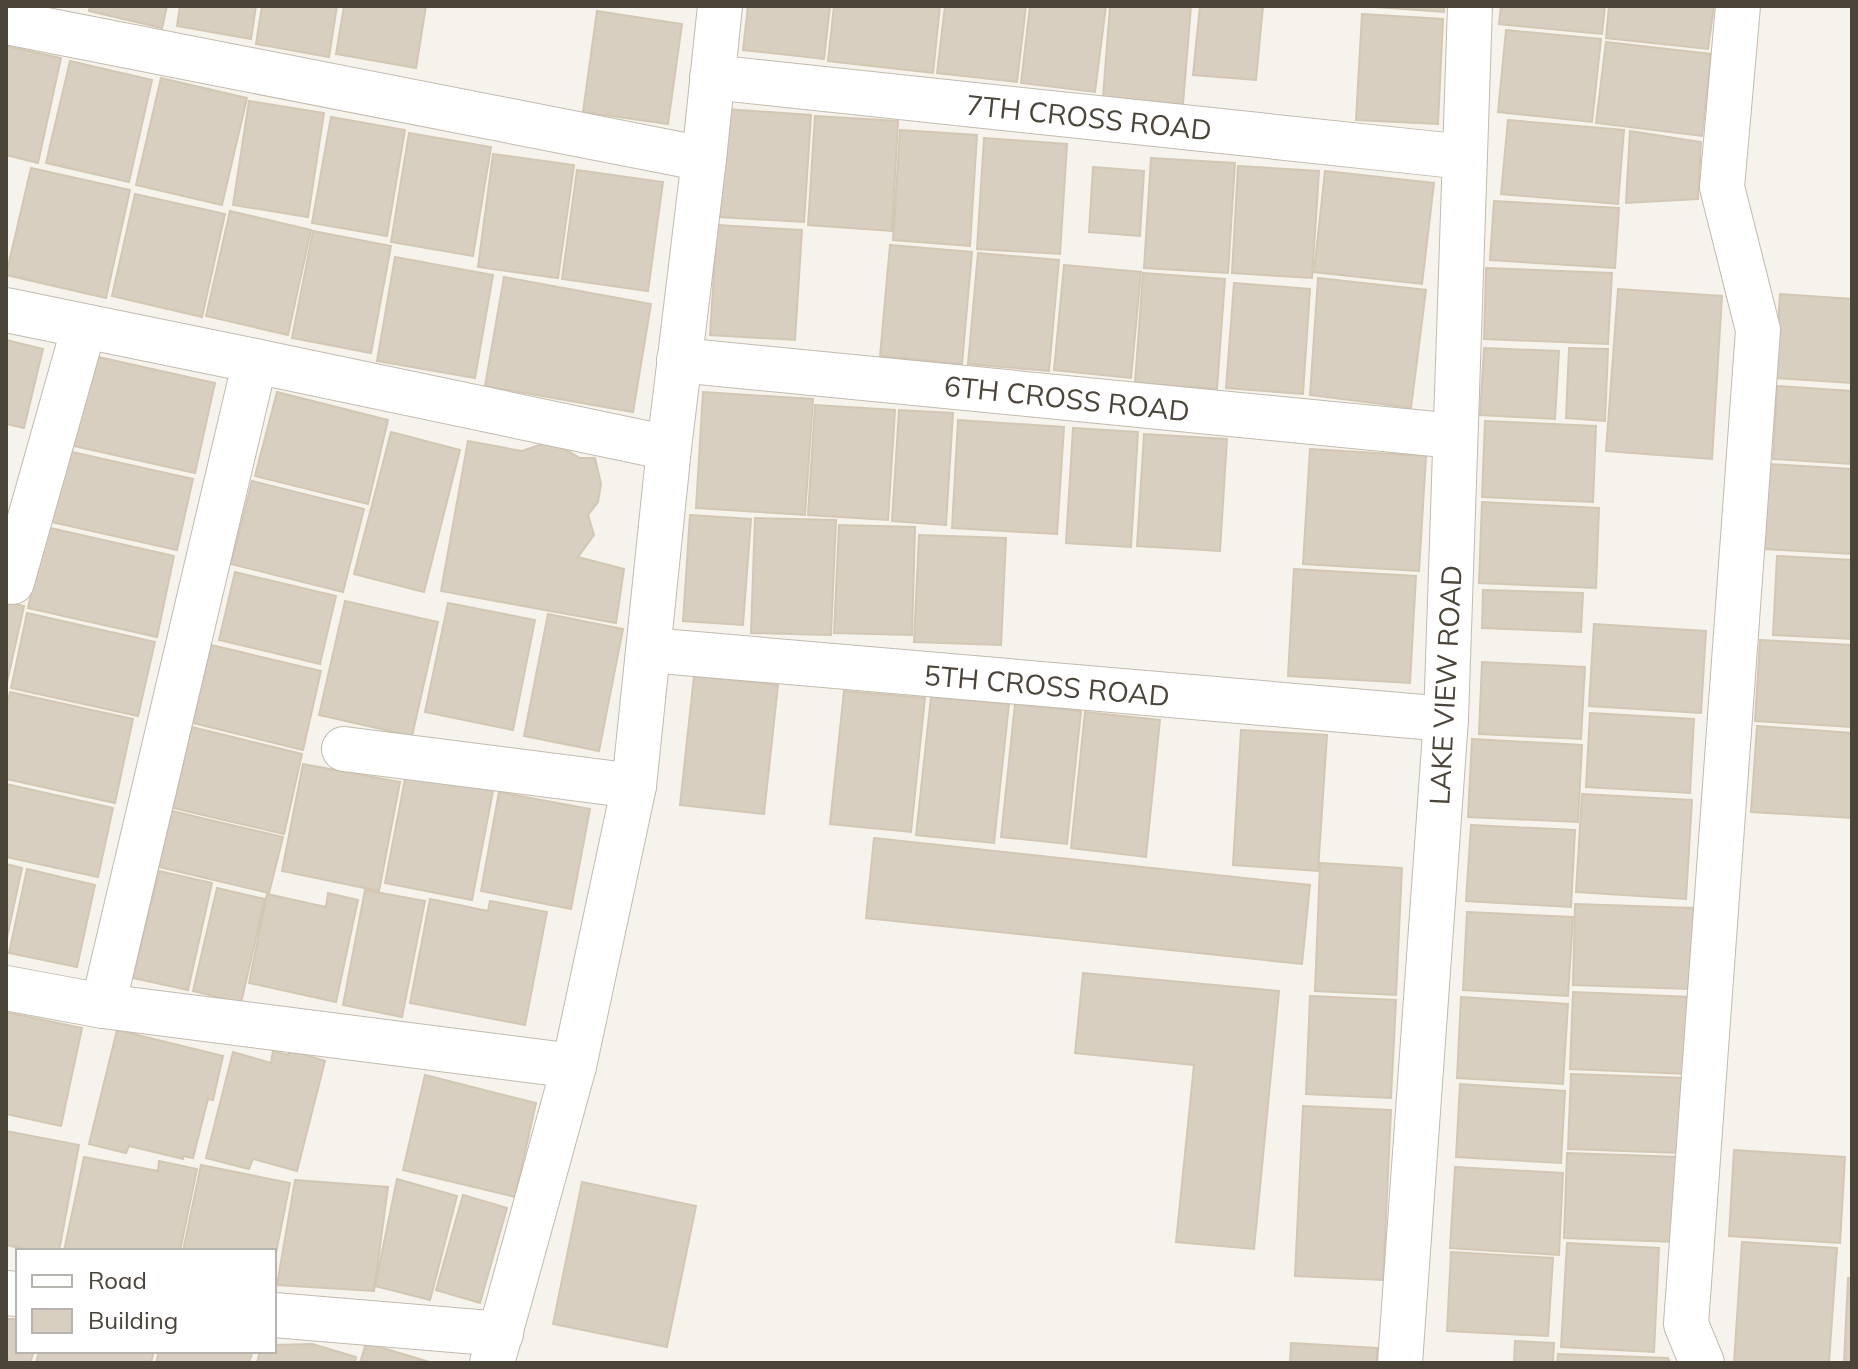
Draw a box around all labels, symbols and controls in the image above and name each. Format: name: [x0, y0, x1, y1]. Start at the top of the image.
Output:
street label: 7TH CROSS ROAD: [965, 87, 1213, 147]
street label: 6TH CROSS ROAD: [943, 368, 1191, 428]
street label: LAKE VIEW ROAD: [1421, 564, 1469, 806]
street label: 5TH CROSS ROAD: [923, 657, 1171, 713]
legend: [16, 1249, 276, 1353]
text: Road: [88, 1265, 147, 1295]
text: Building: [88, 1305, 178, 1335]

